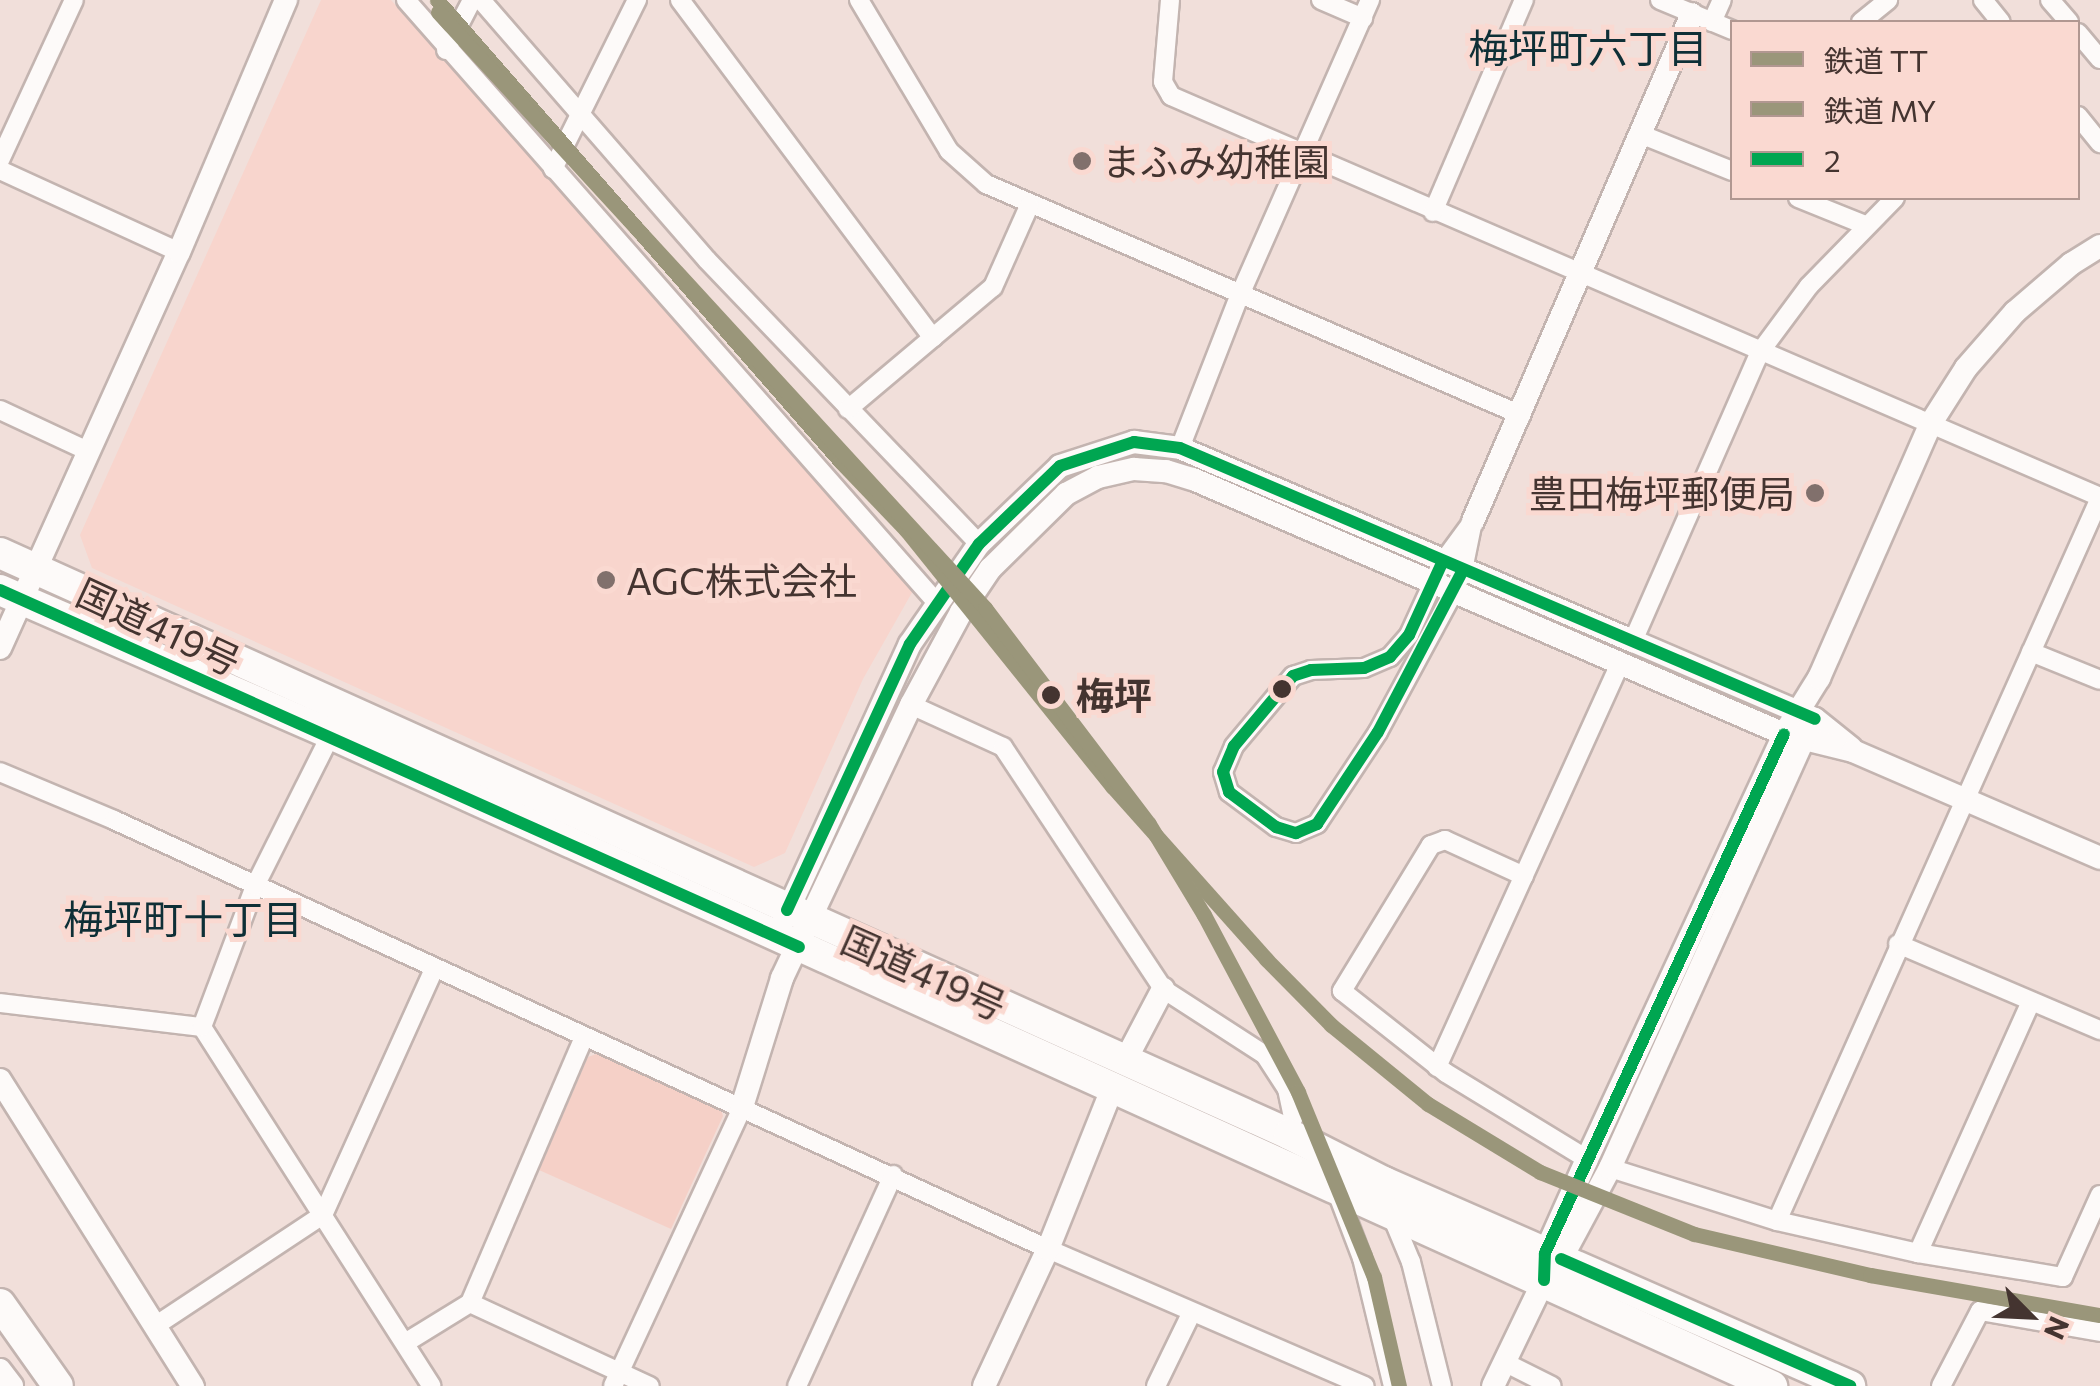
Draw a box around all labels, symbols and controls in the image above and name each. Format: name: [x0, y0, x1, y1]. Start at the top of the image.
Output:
legend: [1730, 20, 2080, 200]
district label: 梅坪町六丁目: [1468, 23, 1708, 71]
text: 鉄道 TT: [1824, 41, 1928, 78]
text: 鉄道 MY: [1824, 91, 1936, 128]
place label: まふみ幼稚園: [1102, 138, 1330, 184]
text: 2: [1824, 141, 1841, 178]
marker: まふみ幼稚園: [1071, 150, 1093, 172]
place label: 豊田梅坪郵便局: [1529, 470, 1795, 516]
marker: 豊田梅坪郵便局: [1804, 482, 1826, 504]
place label: AGC株式会社: [626, 557, 857, 603]
street label: 国道419号: [70, 568, 248, 684]
marker: AGC株式会社: [595, 569, 617, 591]
place label: 梅坪: [1076, 672, 1152, 718]
marker: 梅坪: [1035, 679, 1067, 711]
unlabelled marker: [1272, 679, 1292, 699]
district label: 梅坪町十丁目: [63, 894, 303, 942]
street label: 国道419号: [835, 916, 1013, 1028]
north arrow: [1980, 1266, 2080, 1366]
text: N: [2038, 1312, 2077, 1345]

